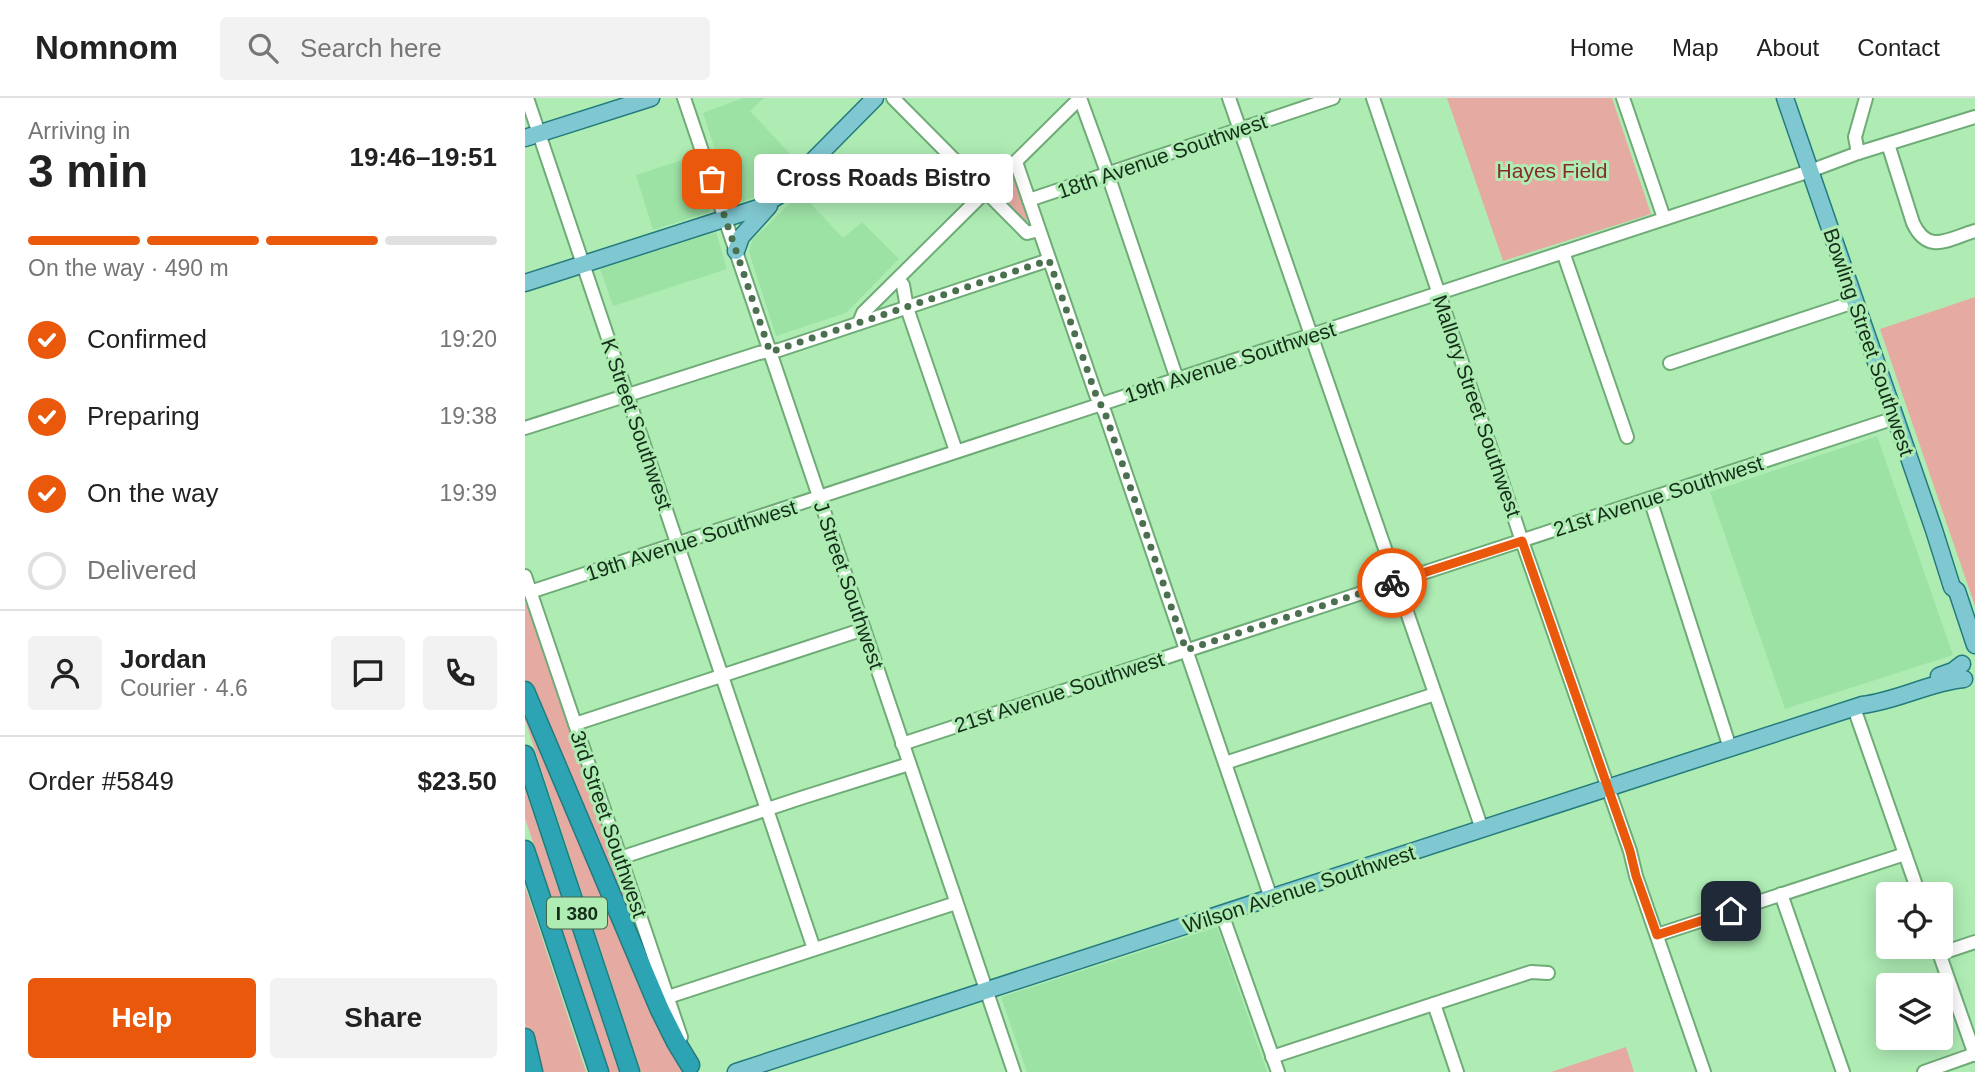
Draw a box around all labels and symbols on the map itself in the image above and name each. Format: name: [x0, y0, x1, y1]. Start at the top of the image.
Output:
street label: 18th Avenue Southwest: [1054, 109, 1270, 203]
pin: [682, 149, 742, 209]
callout: Cross Roads Bistro: [754, 154, 1013, 204]
park label: Hayes Field: [1497, 159, 1607, 182]
street label: Bowling Street Southwest: [1819, 225, 1919, 459]
street label: Mallory Street Southwest: [1428, 292, 1526, 520]
street label: 19th Avenue Southwest: [1122, 317, 1338, 407]
street label: K Street Southwest: [597, 335, 677, 513]
street label: 21st Avenue Southwest: [1550, 451, 1766, 541]
street label: 19th Avenue Southwest: [583, 495, 799, 585]
street label: J Street Southwest: [809, 498, 889, 672]
courier: [1357, 548, 1427, 618]
street label: 21st Avenue Southwest: [951, 647, 1167, 737]
street label: 3rd Street Southwest: [566, 728, 652, 921]
street label: Wilson Avenue Southwest: [1180, 841, 1418, 937]
pin: [1701, 881, 1761, 941]
road number: I 380: [547, 898, 607, 928]

